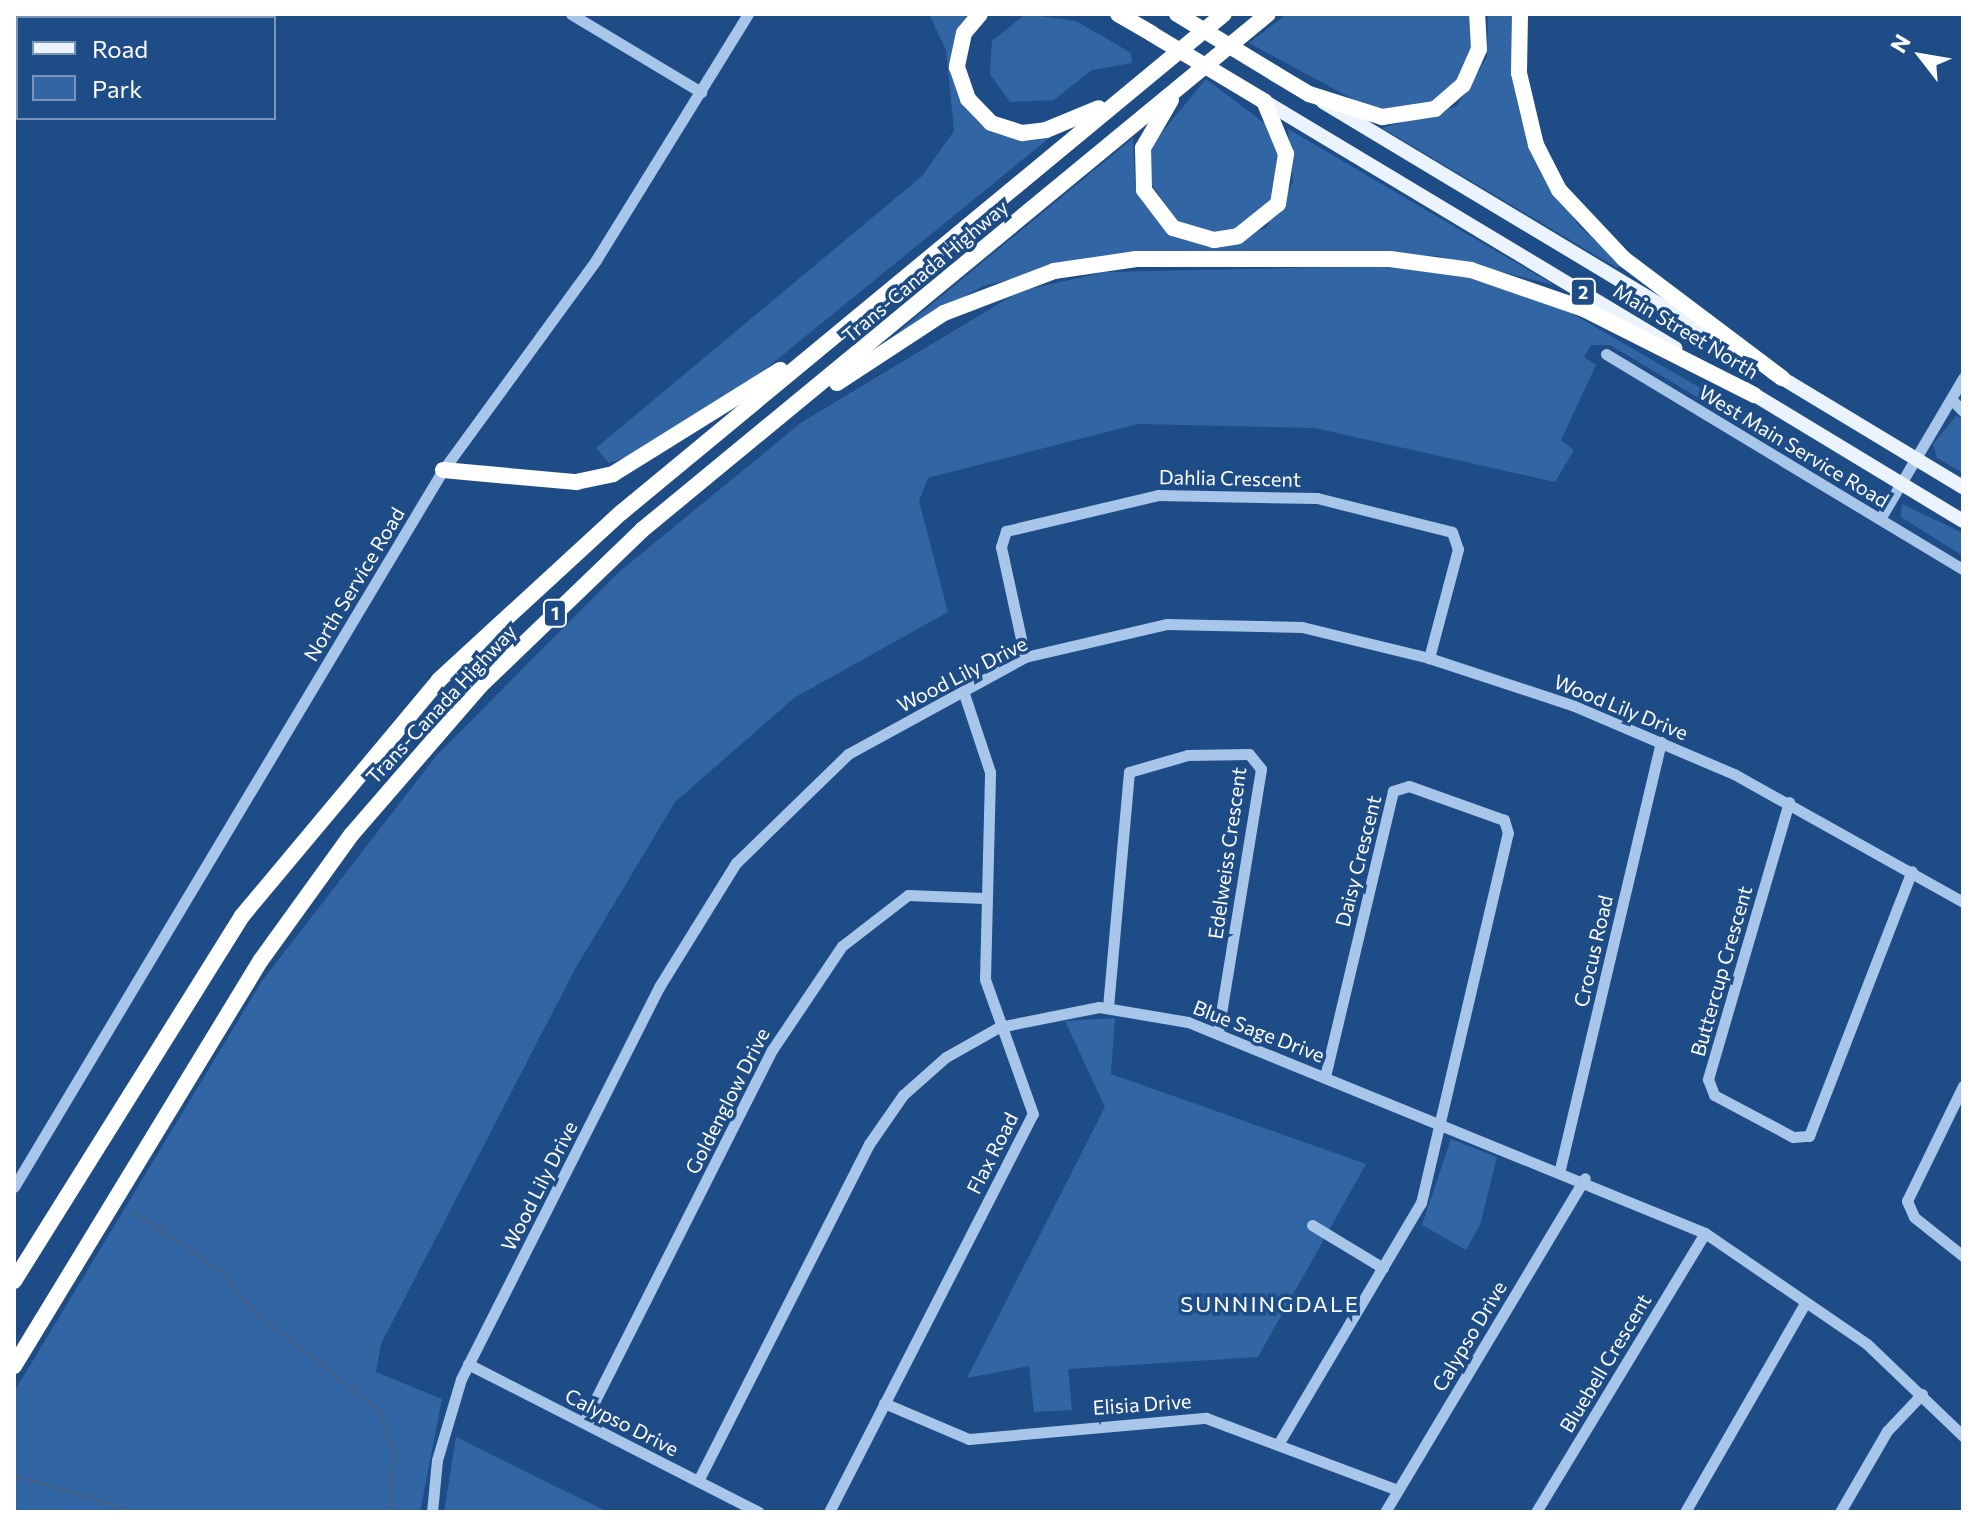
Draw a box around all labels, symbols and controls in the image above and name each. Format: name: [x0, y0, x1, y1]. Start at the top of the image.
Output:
legend: [16, 16, 276, 120]
north arrow: [1881, 16, 1961, 96]
text: N: [1884, 29, 1916, 57]
text: Road: [92, 34, 148, 63]
text: Park: [92, 74, 142, 103]
street label: Trans-Canada Highway: [837, 195, 1013, 347]
road number: 2: [1569, 278, 1597, 306]
street label: Main Street North: [1609, 278, 1763, 384]
street label: West Main Service Road: [1695, 380, 1893, 512]
street label: Dahlia Crescent: [1159, 465, 1301, 491]
street label: North Service Road: [299, 503, 409, 665]
road number: 1: [541, 599, 569, 627]
street label: Trans-Canada Highway: [361, 619, 521, 789]
street label: Wood Lily Drive: [893, 631, 1031, 717]
street label: Wood Lily Drive: [1550, 669, 1692, 745]
street label: Edelweiss Crescent: [1203, 765, 1251, 941]
street label: Daisy Crescent: [1330, 793, 1386, 929]
street label: Buttercup Crescent: [1685, 883, 1757, 1059]
street label: Crocus Road: [1568, 893, 1618, 1009]
street label: Blue Sage Drive: [1190, 995, 1328, 1067]
street label: Goldenglow Drive: [680, 1024, 774, 1178]
street label: Flax Road: [961, 1108, 1023, 1198]
street label: Wood Lily Drive: [496, 1117, 582, 1255]
street label: Calypso Drive: [1427, 1276, 1511, 1396]
street label: Bluebell Crescent: [1554, 1289, 1656, 1437]
district label: SUNNINGDALE: [1180, 1291, 1360, 1317]
street label: Calypso Drive: [561, 1383, 683, 1461]
street label: Elisia Drive: [1092, 1389, 1192, 1419]

